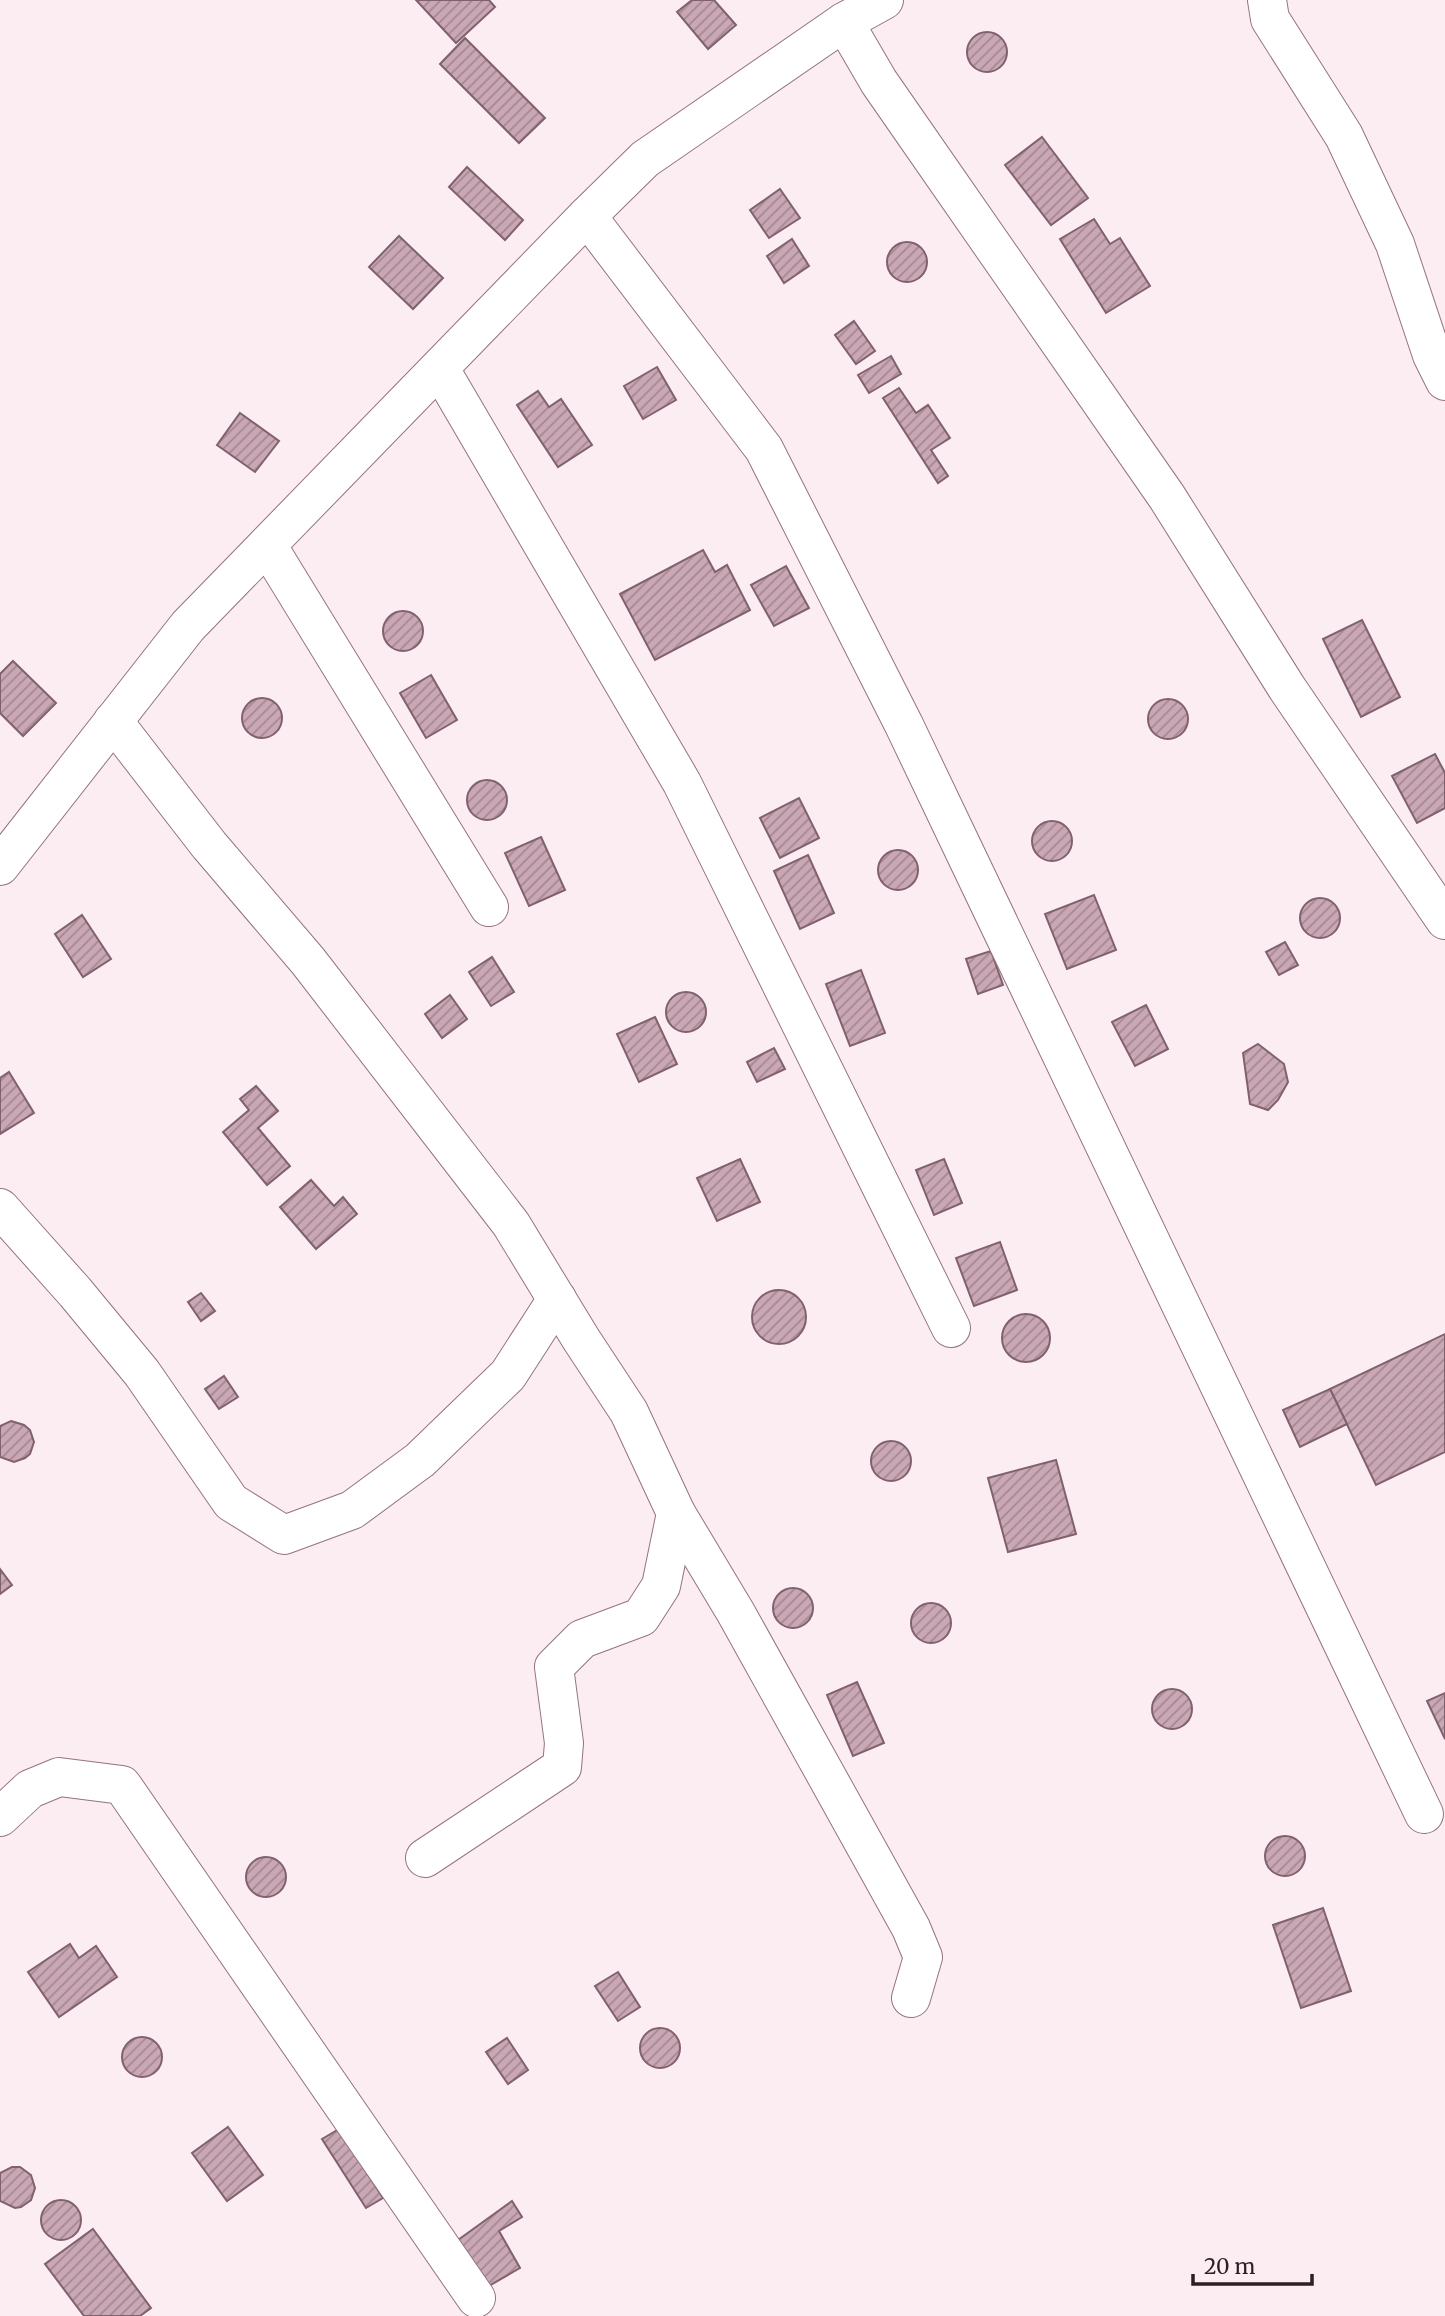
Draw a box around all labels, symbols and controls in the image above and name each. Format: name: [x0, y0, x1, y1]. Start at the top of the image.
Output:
scale bar: [1193, 2242, 1312, 2286]
text: 20 m: [1204, 2253, 1256, 2280]

